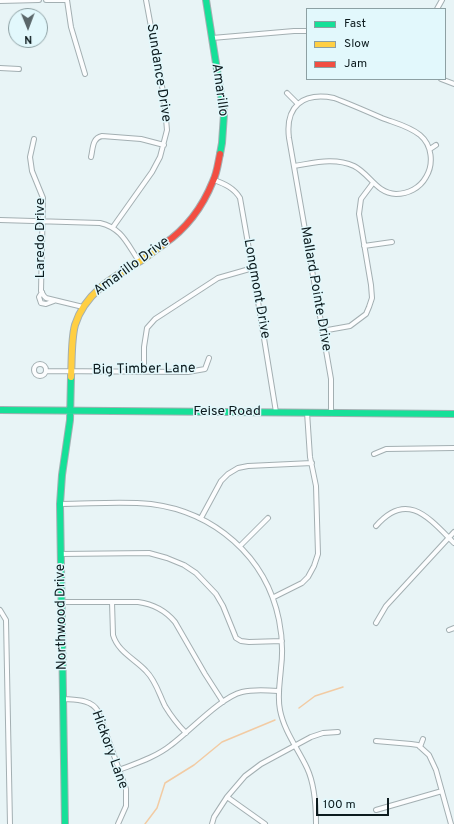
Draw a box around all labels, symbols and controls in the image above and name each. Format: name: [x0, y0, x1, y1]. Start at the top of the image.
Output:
north arrow: [8, 8, 48, 48]
legend: [306, 8, 446, 80]
text: Fast: [344, 16, 366, 32]
street label: Sundance Drive: [142, 23, 174, 123]
text: N: [24, 32, 32, 46]
text: Slow: [344, 36, 370, 52]
text: Jam: [344, 56, 367, 72]
street label: Amarillo: [207, 63, 231, 117]
street label: Laredo Drive: [33, 198, 49, 278]
street label: Mallard Pointe Drive: [296, 225, 334, 353]
street label: Amarillo Drive: [91, 234, 173, 300]
street label: Longmont Drive: [239, 238, 273, 340]
street label: Big Timber Lane: [92, 361, 196, 379]
street label: Feise Road: [193, 404, 261, 420]
street label: Northwood Drive: [53, 564, 71, 670]
street label: Hickory Lane: [87, 708, 131, 792]
scale bar: [318, 790, 391, 816]
text: 100 m: [323, 797, 356, 813]

